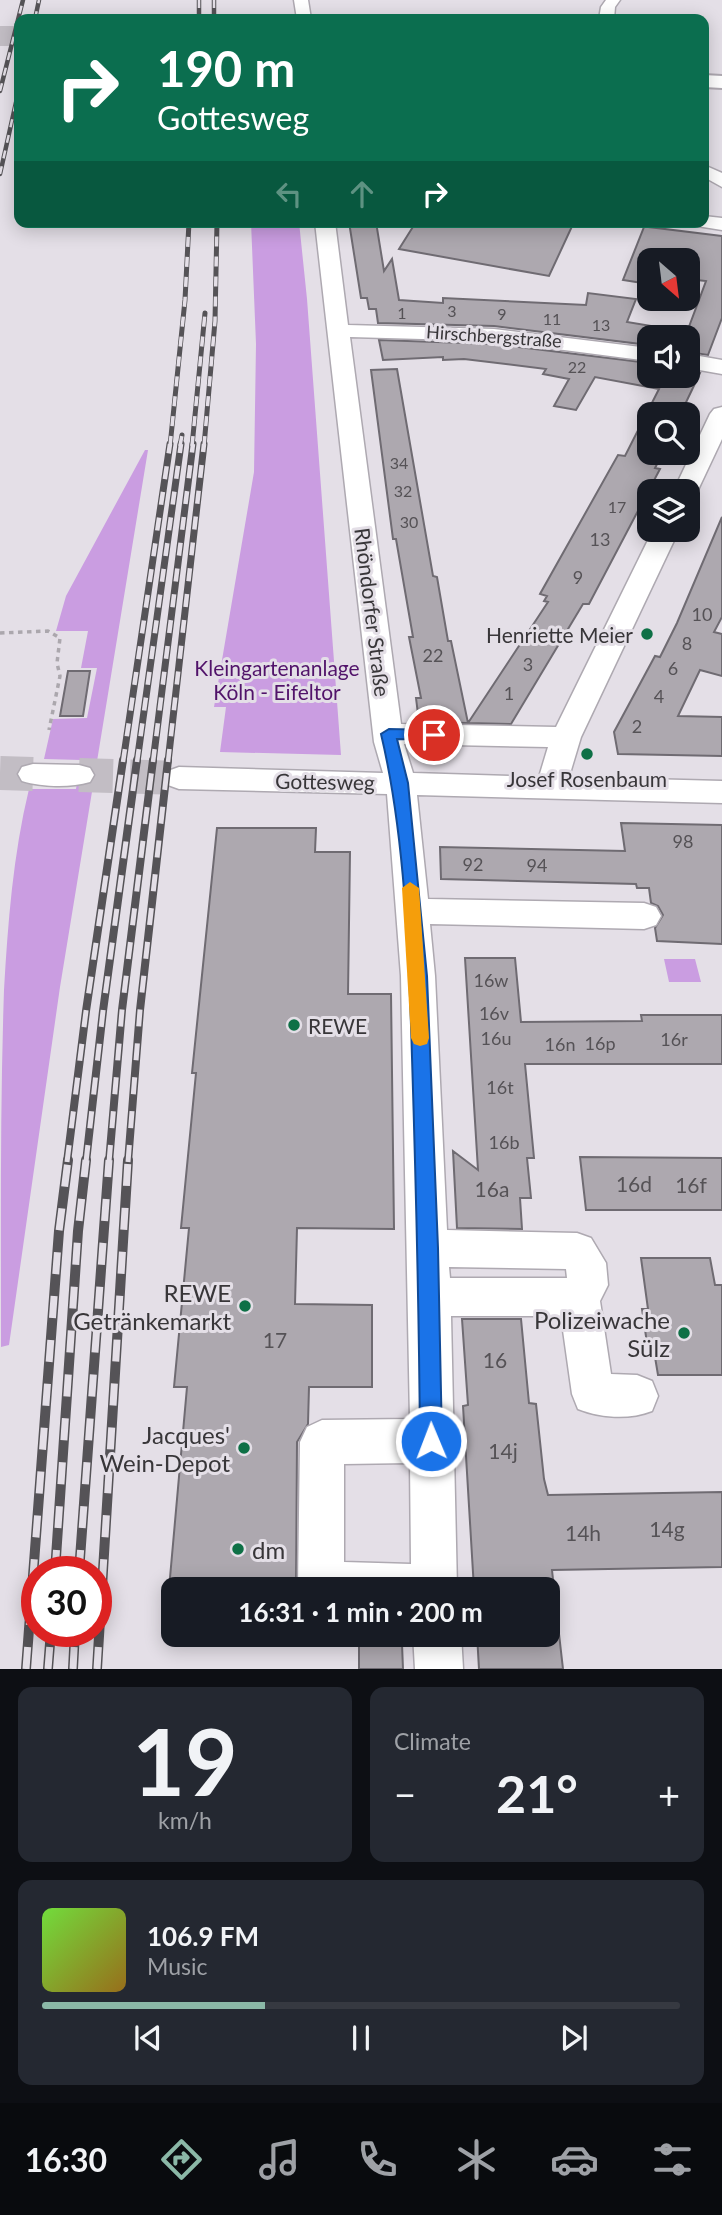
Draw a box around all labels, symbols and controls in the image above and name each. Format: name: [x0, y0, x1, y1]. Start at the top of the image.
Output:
text: 190 m: [157, 39, 295, 97]
icon: right: [42, 42, 133, 133]
text: Gottesweg: [157, 98, 309, 137]
icon: left: [270, 175, 308, 213]
icon: ahead: [343, 175, 381, 213]
icon: right: [416, 175, 454, 213]
north arrow: [637, 248, 700, 312]
map controls: [637, 248, 700, 542]
house number: 3: [447, 301, 457, 320]
house number: 1: [397, 303, 407, 322]
house number: 9: [497, 304, 507, 323]
house number: 11: [543, 309, 561, 328]
house number: 13: [592, 315, 610, 334]
street label: Hirschbergstraße: [426, 320, 562, 352]
button: sound: [637, 325, 700, 388]
house number: 22: [568, 357, 586, 376]
button: search: [637, 402, 700, 465]
house number: 34: [390, 453, 408, 472]
button: layers: [637, 479, 700, 542]
house number: 32: [394, 481, 412, 500]
house number: 17: [608, 497, 626, 516]
house number: 30: [400, 512, 418, 531]
street label: Rhöndorfer Straße: [350, 526, 396, 698]
house number: 13: [590, 528, 610, 550]
house number: 9: [573, 566, 583, 588]
house number: 10: [692, 603, 712, 625]
place label: Henriette Meier: [486, 622, 633, 647]
marker: Henriette Meier: [639, 626, 655, 642]
house number: 8: [682, 632, 692, 654]
house number: 22: [423, 644, 443, 666]
house number: 3: [523, 653, 533, 675]
park label: Kleingartenanlage Köln - Eifeltor: [194, 655, 360, 704]
house number: 6: [668, 657, 678, 679]
house number: 1: [504, 682, 514, 704]
house number: 4: [654, 685, 664, 707]
pin: [404, 705, 464, 765]
house number: 2: [632, 715, 642, 737]
icon: arrive: [415, 716, 453, 754]
marker: Josef Rosenbaum: [579, 746, 595, 762]
place label: Josef Rosenbaum: [507, 766, 667, 791]
street label: Gottesweg: [275, 768, 375, 794]
house number: 98: [673, 830, 693, 852]
house number: 92: [463, 853, 483, 875]
house number: 94: [527, 854, 547, 876]
house number: 16w: [473, 969, 509, 991]
house number: 16v: [479, 1002, 510, 1024]
place label: REWE: [308, 1013, 367, 1038]
marker: REWE: [286, 1017, 302, 1033]
house number: 16u: [481, 1027, 511, 1049]
house number: 16r: [660, 1028, 688, 1050]
house number: 16p: [585, 1032, 615, 1054]
house number: 16n: [545, 1033, 575, 1055]
house number: 16t: [486, 1076, 514, 1098]
house number: 16b: [489, 1131, 519, 1153]
house number: 16d: [616, 1171, 652, 1196]
house number: 16f: [675, 1172, 707, 1197]
house number: 16a: [475, 1176, 509, 1201]
place label: REWE Getränkemarkt: [73, 1278, 231, 1335]
marker: REWE Getränkemarkt: [237, 1298, 253, 1314]
place label: Polizeiwache Sülz: [534, 1305, 670, 1362]
marker: Polizeiwache Sülz: [676, 1325, 692, 1341]
house number: 17: [263, 1327, 287, 1352]
house number: 16: [483, 1347, 507, 1372]
position arrow: [394, 1404, 468, 1478]
place label: Jacques' Wein-Depot: [100, 1420, 230, 1477]
house number: 14j: [488, 1438, 518, 1463]
marker: Jacques' Wein-Depot: [236, 1440, 252, 1456]
house number: 14g: [649, 1516, 685, 1541]
house number: 14h: [565, 1520, 601, 1545]
place label: dm: [252, 1535, 285, 1564]
marker: dm: [230, 1541, 246, 1557]
speed limit sign: 30: [21, 1556, 112, 1647]
text: 16:31 · 1 min · 200 m: [238, 1596, 483, 1628]
text: 19: [132, 1706, 238, 1815]
text: Climate: [394, 1727, 471, 1755]
text: 21°: [496, 1762, 578, 1824]
text: −: [394, 1771, 416, 1817]
text: +: [658, 1771, 680, 1817]
text: km/h: [158, 1806, 212, 1834]
text: 106.9 FM: [147, 1920, 259, 1952]
text: Music: [147, 1952, 207, 1980]
icon: previous: [129, 2019, 167, 2057]
icon: pause: [342, 2019, 380, 2057]
icon: next: [555, 2019, 593, 2057]
icon: directions: [157, 2135, 206, 2184]
icon: music: [255, 2135, 304, 2184]
icon: phone: [353, 2135, 402, 2184]
icon: climate: [452, 2135, 501, 2184]
icon: car: [550, 2135, 599, 2184]
icon: filters: [648, 2135, 697, 2184]
text: 16:30: [25, 2140, 107, 2179]

